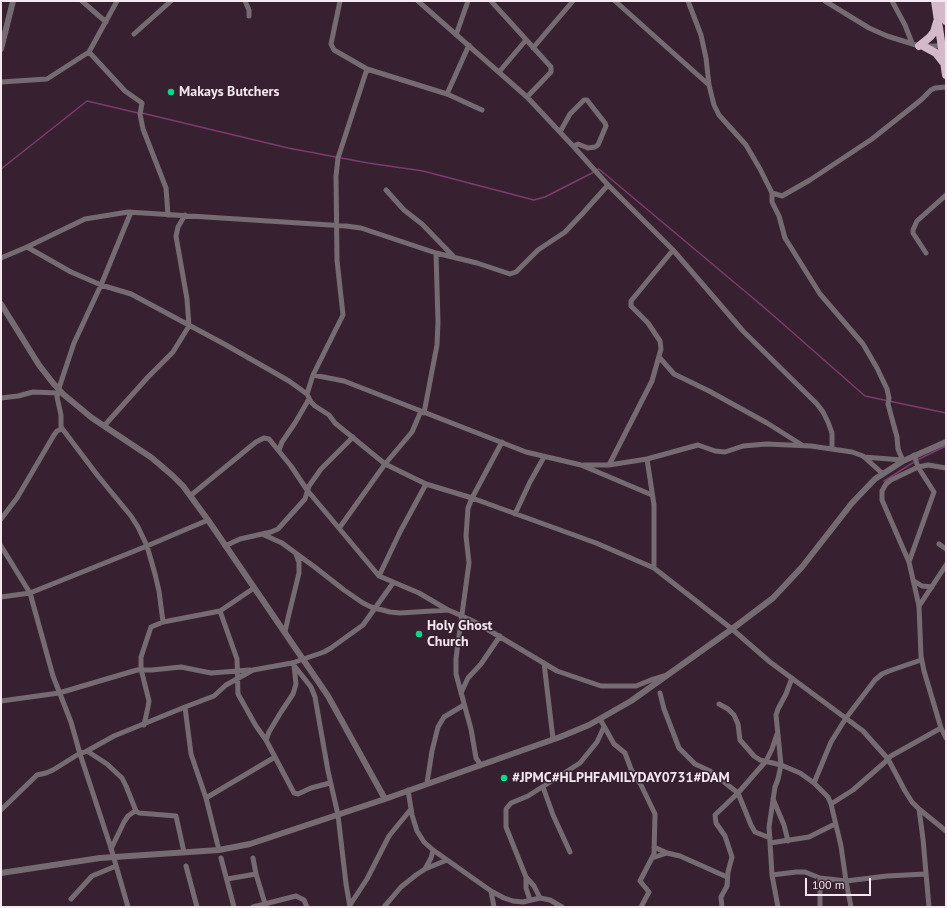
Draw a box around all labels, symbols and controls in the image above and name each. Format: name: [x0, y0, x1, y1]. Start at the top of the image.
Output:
place label: Makays Butchers: [179, 84, 279, 100]
marker: Makays Butchers: [166, 87, 176, 97]
place label: Holy Ghost Church: [427, 618, 492, 650]
marker: Holy Ghost Church: [414, 629, 424, 639]
place label: #JPMC#HLPHFAMILYDAY0731#DAM: [512, 770, 730, 786]
marker: #JPMC#HLPHFAMILYDAY0731#DAM: [499, 773, 509, 783]
scale bar: [807, 870, 873, 896]
text: 100 m: [812, 877, 845, 892]

